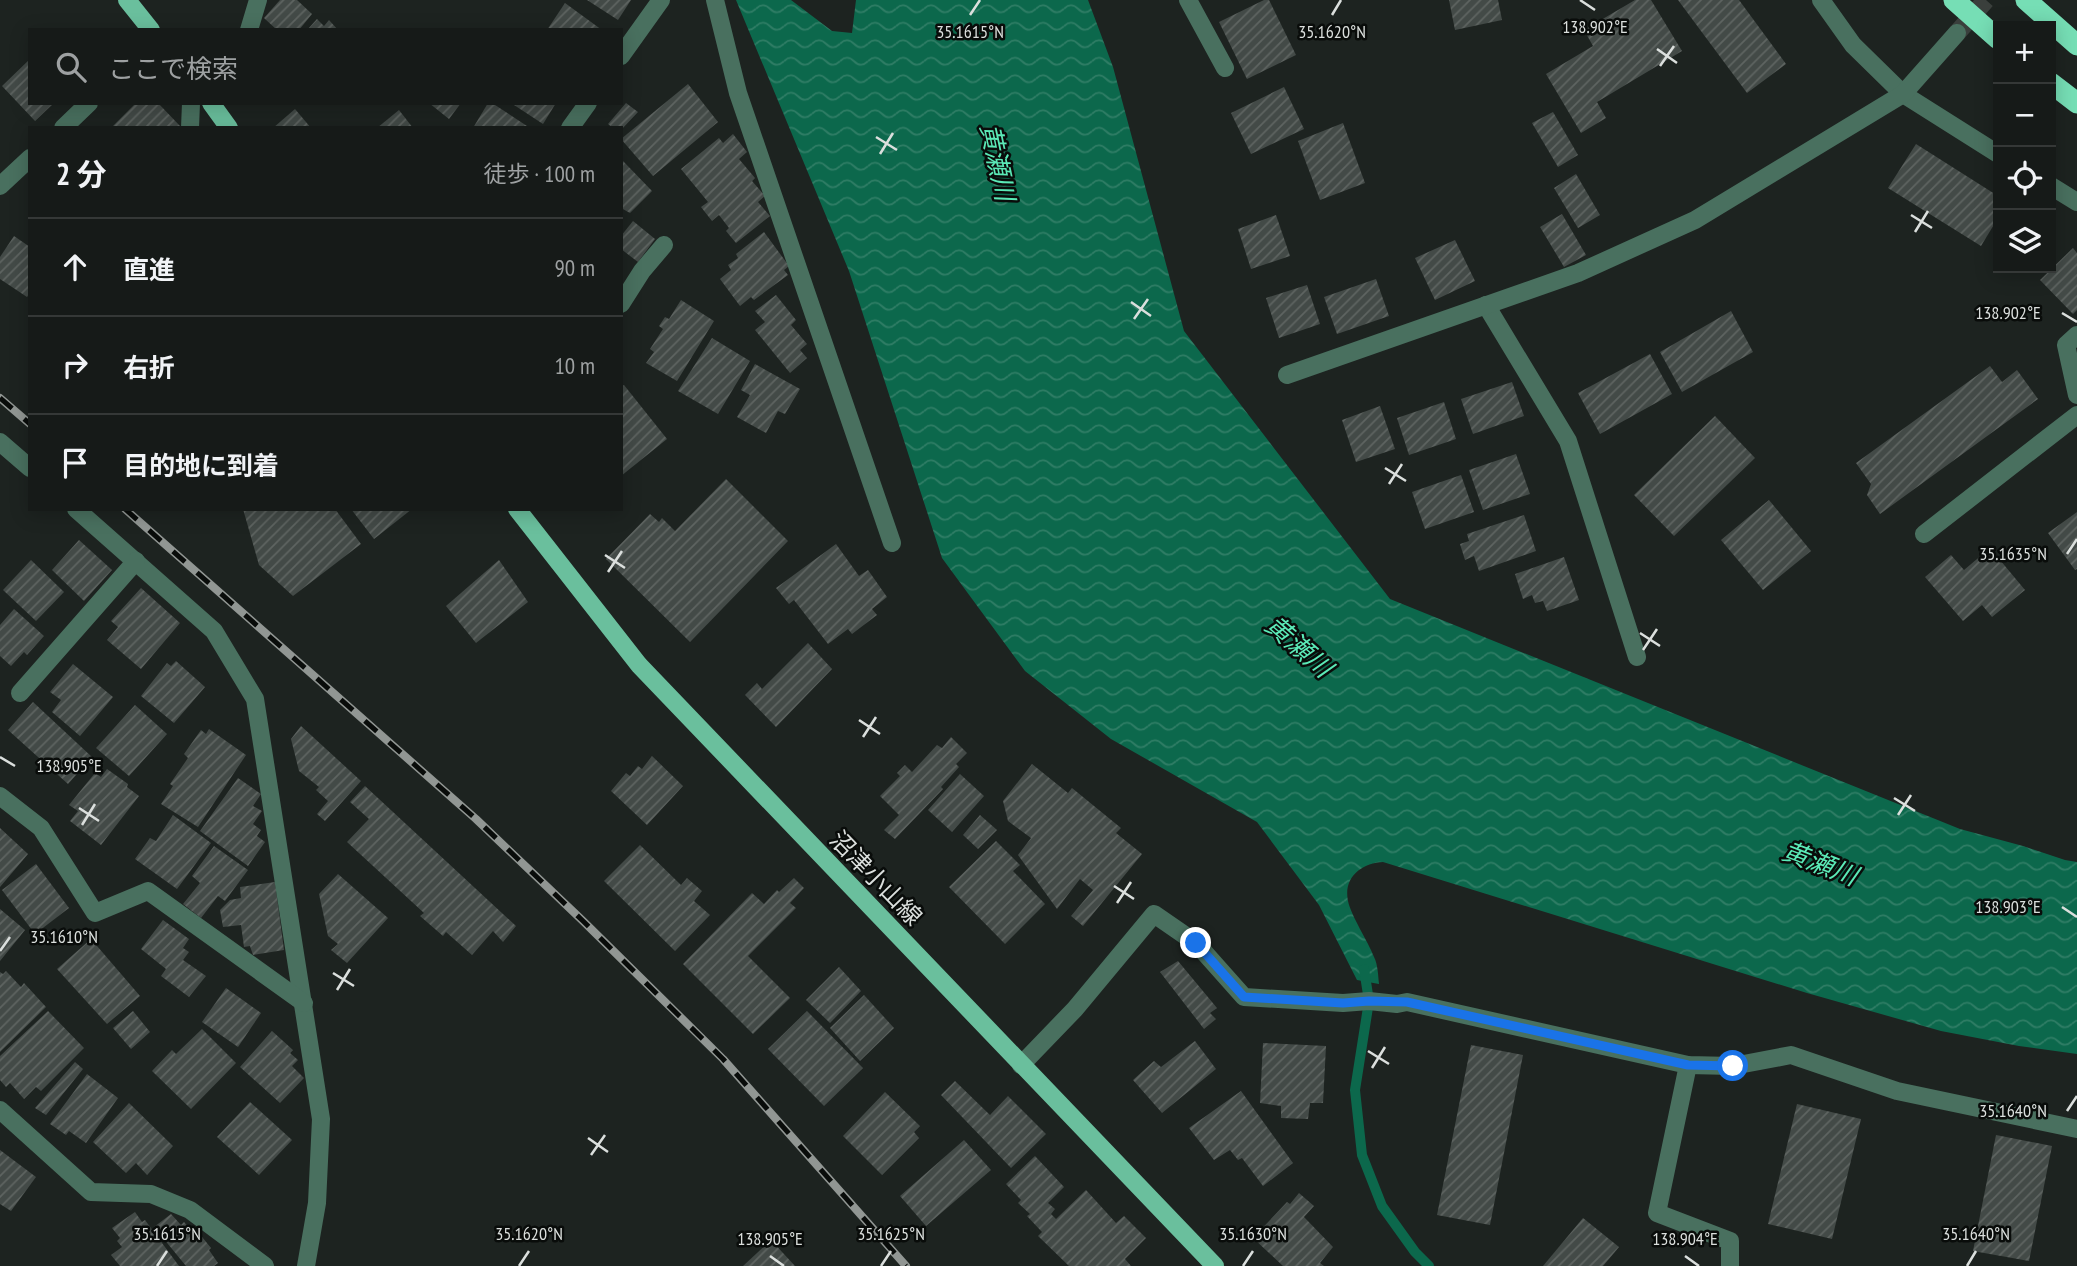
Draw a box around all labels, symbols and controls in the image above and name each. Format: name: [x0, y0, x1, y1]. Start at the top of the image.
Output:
text: 138.902°E: [1562, 15, 1628, 38]
text: 35.1615°N: [936, 20, 1004, 43]
text: 35.1620°N: [1298, 20, 1366, 43]
map controls: [1993, 21, 2056, 273]
button: +: [1993, 21, 2056, 84]
search box: [28, 28, 623, 105]
icon: search: [52, 48, 90, 86]
text: ここで検索: [108, 52, 238, 85]
button: −: [1993, 84, 2056, 147]
water label: 黄瀬川: [974, 120, 1023, 207]
button: locate: [1993, 147, 2056, 210]
text: 2 分: [56, 154, 107, 193]
text: 徒歩 · 100 m: [483, 159, 595, 188]
button: layers: [1993, 210, 2056, 273]
icon: ahead: [56, 248, 94, 286]
text: 直進: [123, 253, 175, 286]
text: 90 m: [554, 253, 595, 282]
text: 138.902°E: [1975, 301, 2041, 324]
icon: right: [56, 346, 94, 384]
text: 右折: [123, 351, 175, 384]
text: 10 m: [554, 351, 595, 380]
icon: arrive: [56, 444, 94, 482]
text: 目的地に到着: [123, 449, 279, 482]
text: 35.1635°N: [1979, 542, 2047, 565]
water label: 黄瀬川: [1259, 608, 1342, 686]
text: 138.905°E: [36, 754, 102, 777]
street label: 沼津小山線: [823, 824, 929, 932]
water label: 黄瀬川: [1778, 834, 1865, 893]
text: 138.903°E: [1975, 895, 2041, 918]
text: 35.1610°N: [30, 925, 98, 948]
route end: [1180, 927, 1211, 958]
route start: [1717, 1050, 1748, 1081]
text: 35.1640°N: [1979, 1099, 2047, 1122]
text: 35.1615°N: [133, 1222, 201, 1245]
text: 35.1620°N: [495, 1222, 563, 1245]
text: 35.1625°N: [857, 1222, 925, 1245]
text: 35.1630°N: [1219, 1222, 1287, 1245]
text: 35.1640°N: [1942, 1222, 2010, 1245]
text: 138.905°E: [737, 1227, 803, 1250]
text: 138.904°E: [1652, 1227, 1718, 1250]

